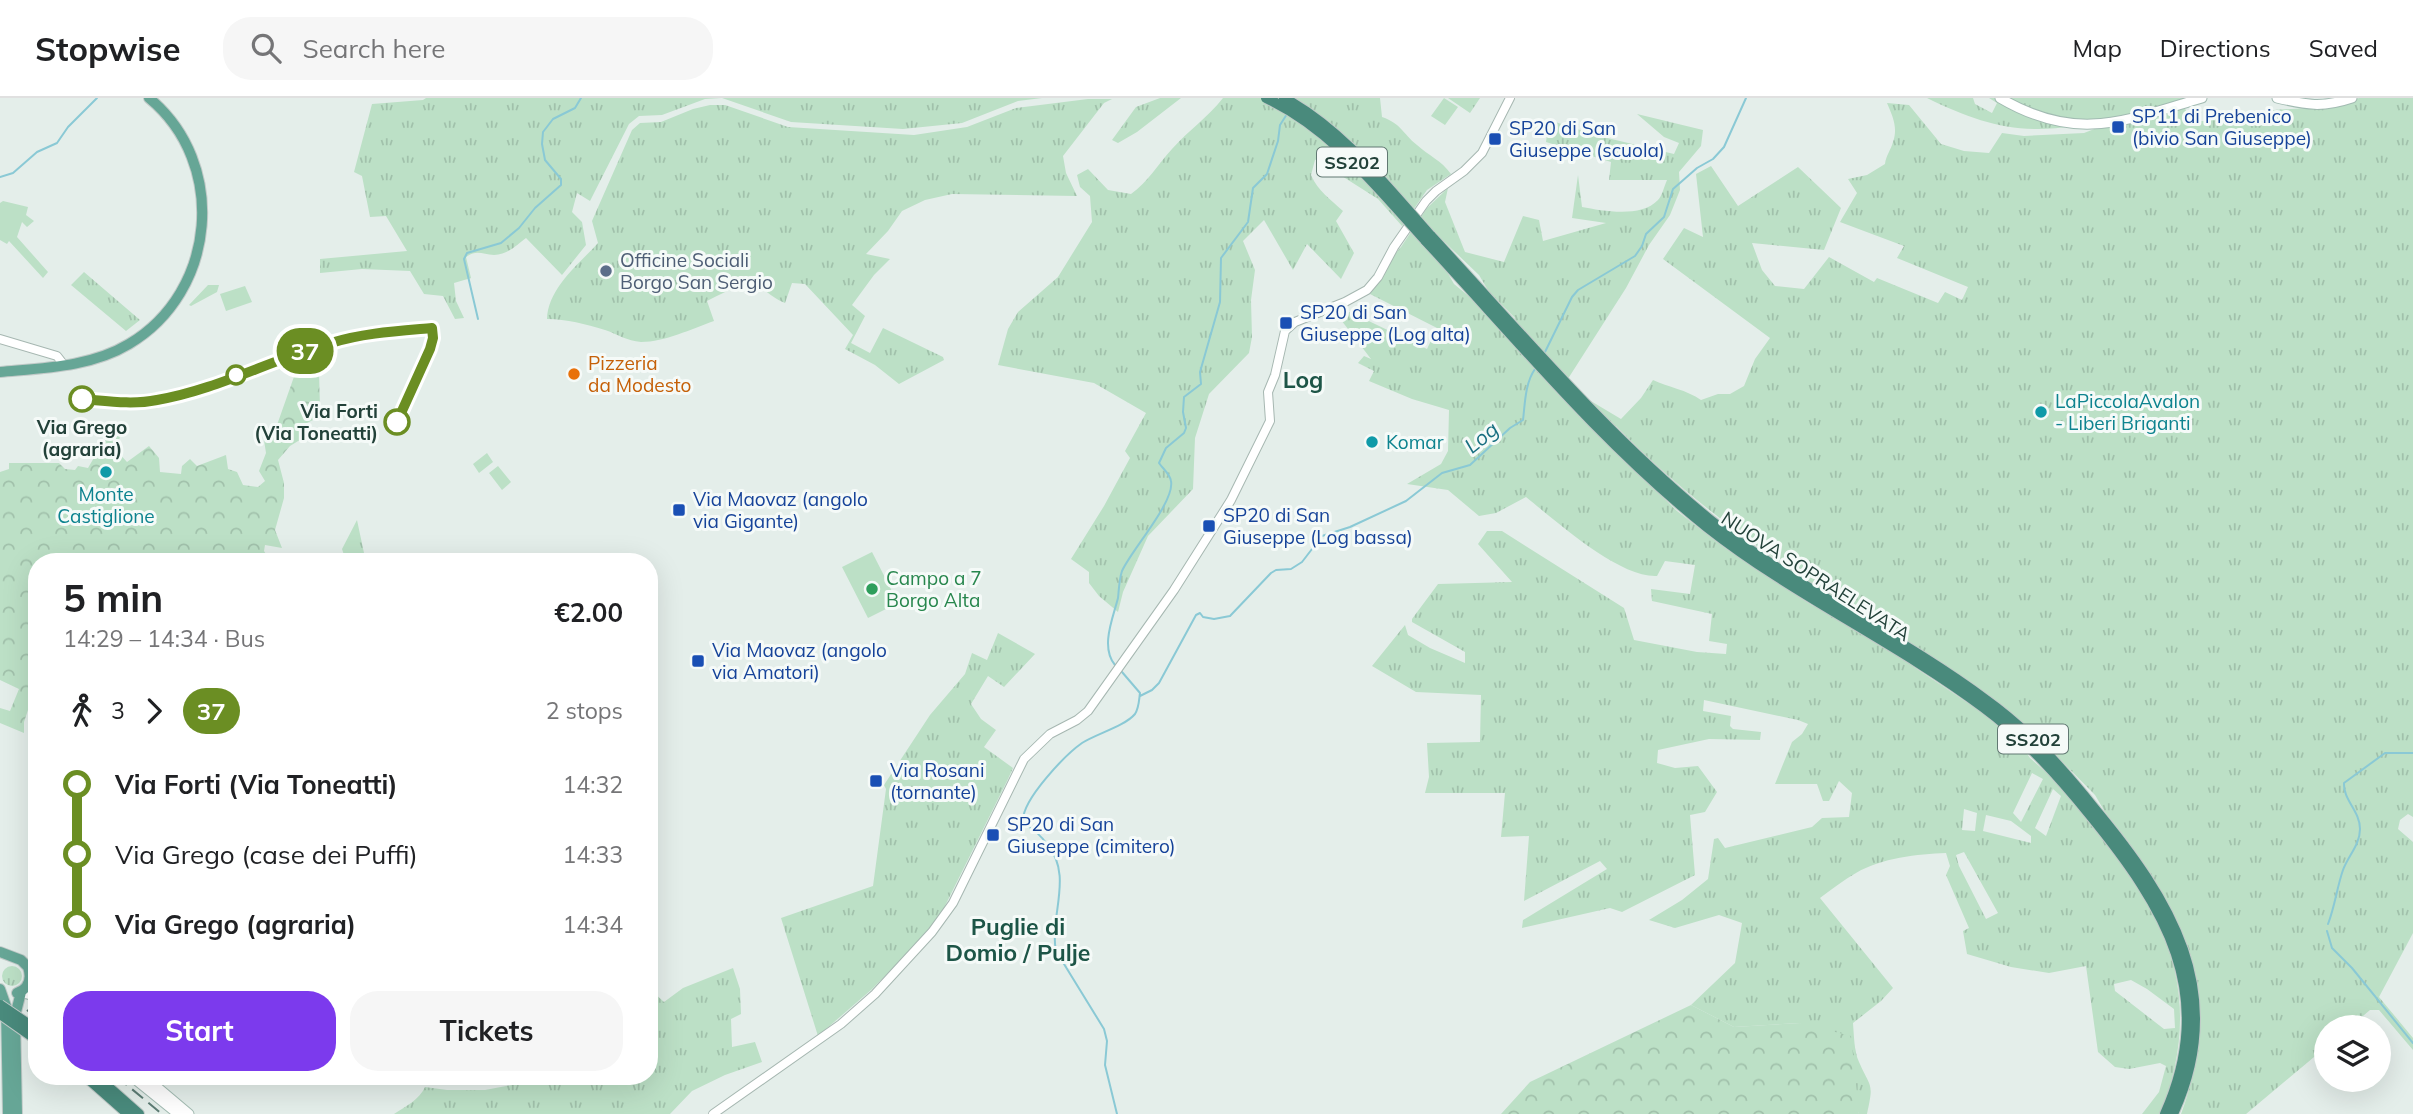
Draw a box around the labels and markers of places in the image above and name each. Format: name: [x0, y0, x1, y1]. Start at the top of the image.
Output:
place label: SP11 di Prebenico (bivio San Giuseppe): [2132, 104, 2312, 150]
place label: SP20 di San Giuseppe (scuola): [1509, 116, 1665, 162]
marker: SP11 di Prebenico (bivio San Giuseppe): [2110, 119, 2126, 135]
marker: SP20 di San Giuseppe (scuola): [1487, 131, 1503, 147]
place label: Officine Sociali Borgo San Sergio: [620, 248, 773, 294]
marker: Officine Sociali Borgo San Sergio: [598, 263, 614, 279]
place label: SP20 di San Giuseppe (Log alta): [1300, 300, 1471, 346]
marker: SP20 di San Giuseppe (Log alta): [1278, 315, 1294, 331]
place label: Pizzeria da Modesto: [588, 351, 691, 397]
unlabelled marker: [226, 365, 246, 385]
marker: Pizzeria da Modesto: [566, 366, 582, 382]
marker: Via Grego (agraria): [69, 386, 95, 412]
place label: LaPiccolaAvalon - Liberi Briganti: [2055, 389, 2200, 435]
place label: Via Forti (Via Toneatti): [254, 399, 378, 445]
marker: LaPiccolaAvalon - Liberi Briganti: [2033, 404, 2049, 420]
marker: Via Forti (Via Toneatti): [384, 409, 410, 435]
place label: Via Grego (agraria): [36, 415, 127, 461]
place label: Komar: [1386, 430, 1444, 454]
marker: Komar: [1364, 434, 1380, 450]
marker: Monte Castiglione: [98, 464, 114, 480]
place label: Monte Castiglione: [57, 482, 155, 528]
place label: Via Maovaz (angolo via Gigante): [693, 487, 868, 533]
marker: Via Maovaz (angolo via Gigante): [671, 502, 687, 518]
place label: SP20 di San Giuseppe (Log bassa): [1223, 503, 1413, 549]
marker: SP20 di San Giuseppe (Log bassa): [1201, 518, 1217, 534]
place label: Campo a 7 Borgo Alta: [886, 566, 982, 612]
marker: Campo a 7 Borgo Alta: [864, 581, 880, 597]
place label: Via Maovaz (angolo via Amatori): [712, 638, 887, 684]
marker: Via Maovaz (angolo via Amatori): [690, 653, 706, 669]
place label: Via Rosani (tornante): [890, 758, 984, 804]
marker: Via Rosani (tornante): [868, 773, 884, 789]
place label: SP20 di San Giuseppe (cimitero): [1007, 812, 1176, 858]
marker: SP20 di San Giuseppe (cimitero): [985, 827, 1001, 843]

